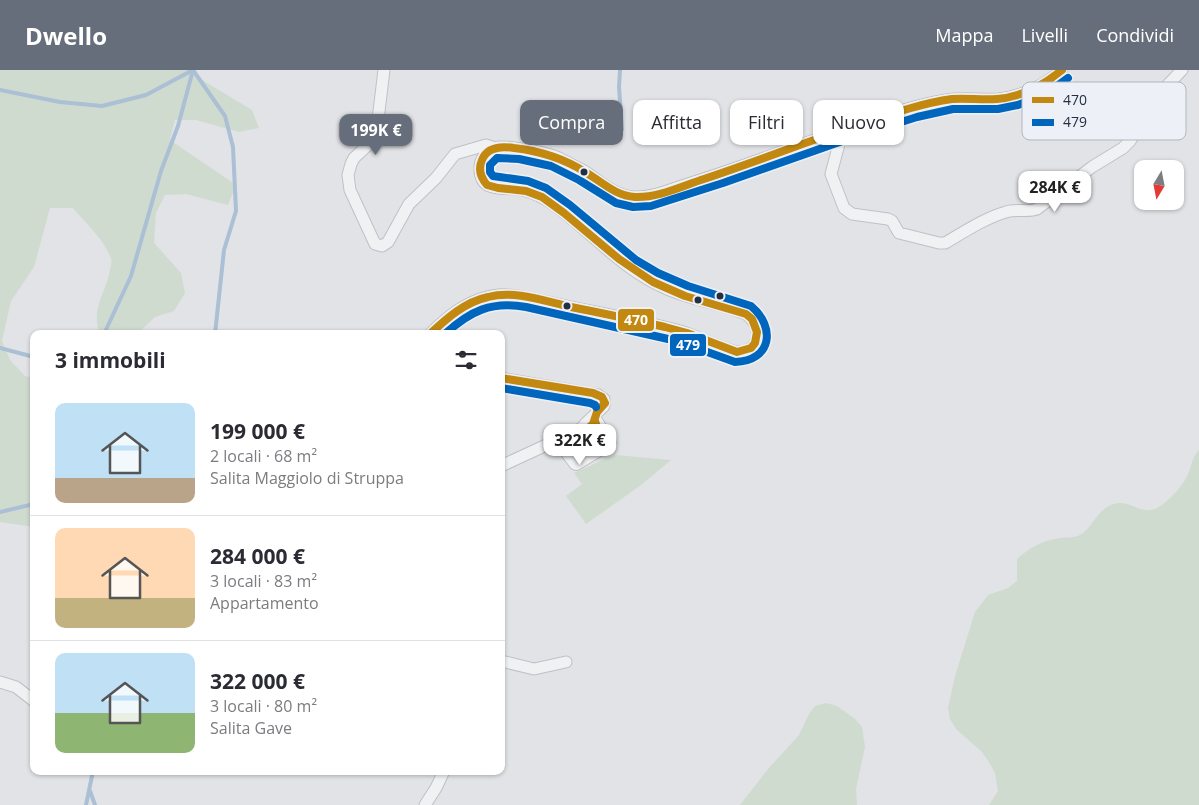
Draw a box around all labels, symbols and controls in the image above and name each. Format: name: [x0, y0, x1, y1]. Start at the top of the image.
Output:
text: Dwello: [25, 19, 107, 52]
text: Mappa: [935, 23, 993, 47]
text: Livelli: [1021, 23, 1068, 47]
text: Condividi: [1096, 23, 1174, 47]
legend: [1022, 82, 1186, 140]
text: 470: [1063, 90, 1087, 109]
chip: Compra: [520, 100, 623, 145]
chip: Affitta: [633, 100, 720, 145]
chip: Filtri: [730, 100, 803, 145]
chip: Nuovo: [813, 100, 904, 145]
text: 479: [1063, 112, 1087, 131]
pin: 199K €: [335, 114, 417, 156]
text: 199K €: [350, 119, 402, 141]
north arrow: [1134, 160, 1184, 210]
map controls: [1134, 160, 1184, 210]
unlabelled marker: [579, 167, 589, 177]
pin: 284K €: [1014, 170, 1096, 213]
text: 284K €: [1029, 176, 1081, 198]
unlabelled marker: [715, 291, 725, 301]
unlabelled marker: [693, 295, 703, 305]
unlabelled marker: [562, 301, 572, 311]
line badge: 470: [617, 308, 655, 332]
text: 470: [624, 310, 648, 329]
line badge: 479: [669, 333, 707, 357]
text: 479: [676, 335, 700, 354]
text: 3 immobili: [55, 346, 166, 374]
icon: filters: [452, 346, 480, 374]
text: 199 000 €: [210, 417, 305, 445]
icon: home: [95, 423, 155, 483]
pin: 322K €: [539, 424, 621, 466]
text: 322K €: [554, 429, 606, 451]
text: 2 locali · 68 m²: [210, 445, 317, 467]
text: Salita Maggiolo di Struppa: [210, 467, 404, 489]
text: 284 000 €: [210, 542, 305, 570]
icon: home: [95, 548, 155, 608]
text: 3 locali · 83 m²: [210, 570, 317, 592]
text: Appartamento: [210, 592, 319, 614]
text: 322 000 €: [210, 667, 305, 695]
icon: home: [95, 673, 155, 733]
text: 3 locali · 80 m²: [210, 695, 317, 717]
text: Salita Gave: [210, 717, 292, 739]

